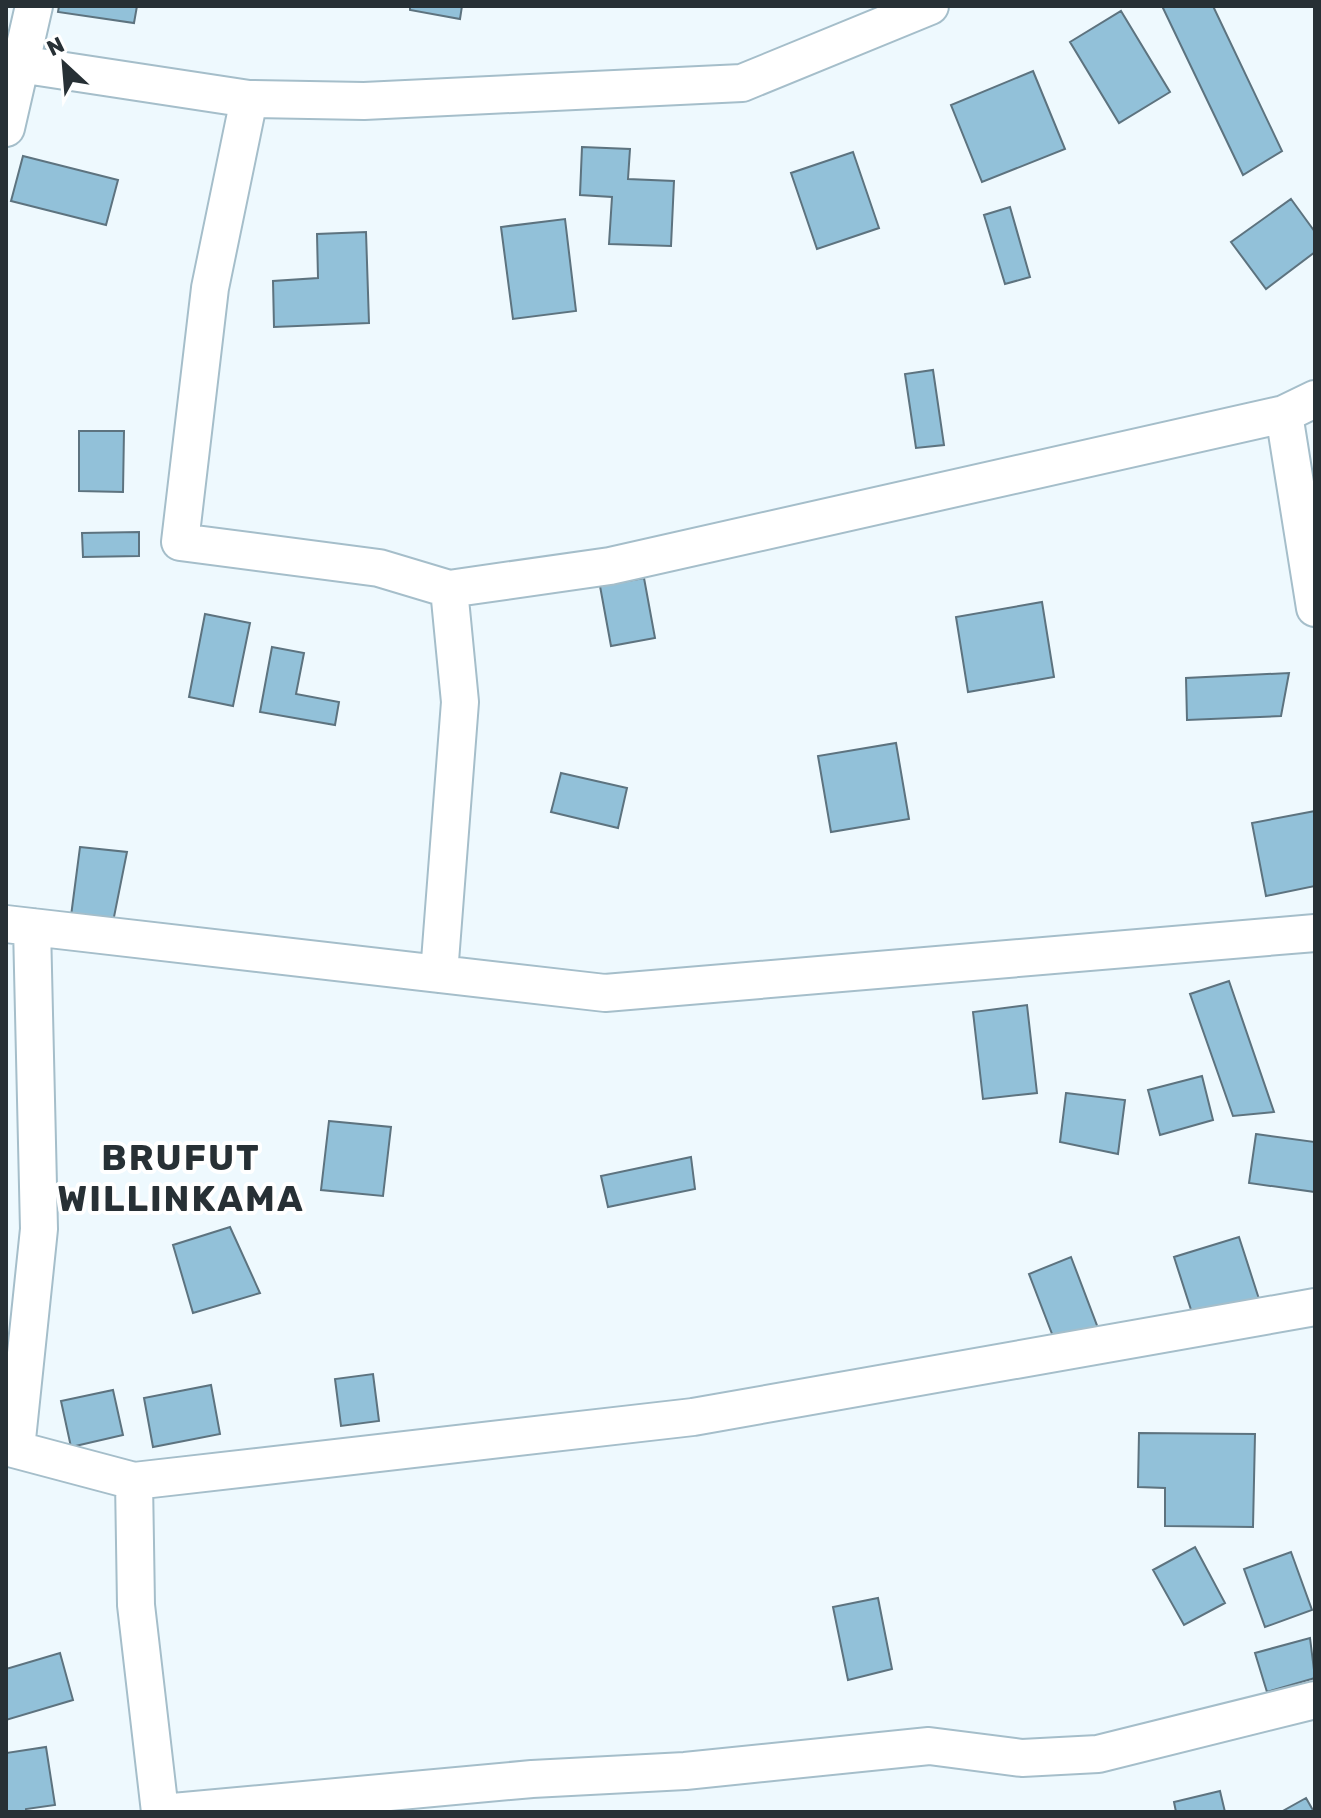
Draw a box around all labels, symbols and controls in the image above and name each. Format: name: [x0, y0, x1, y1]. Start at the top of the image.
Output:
north arrow: [24, 24, 104, 104]
text: N: [42, 31, 68, 62]
district label: BRUFUT WILLINKAMA: [57, 1136, 305, 1220]

